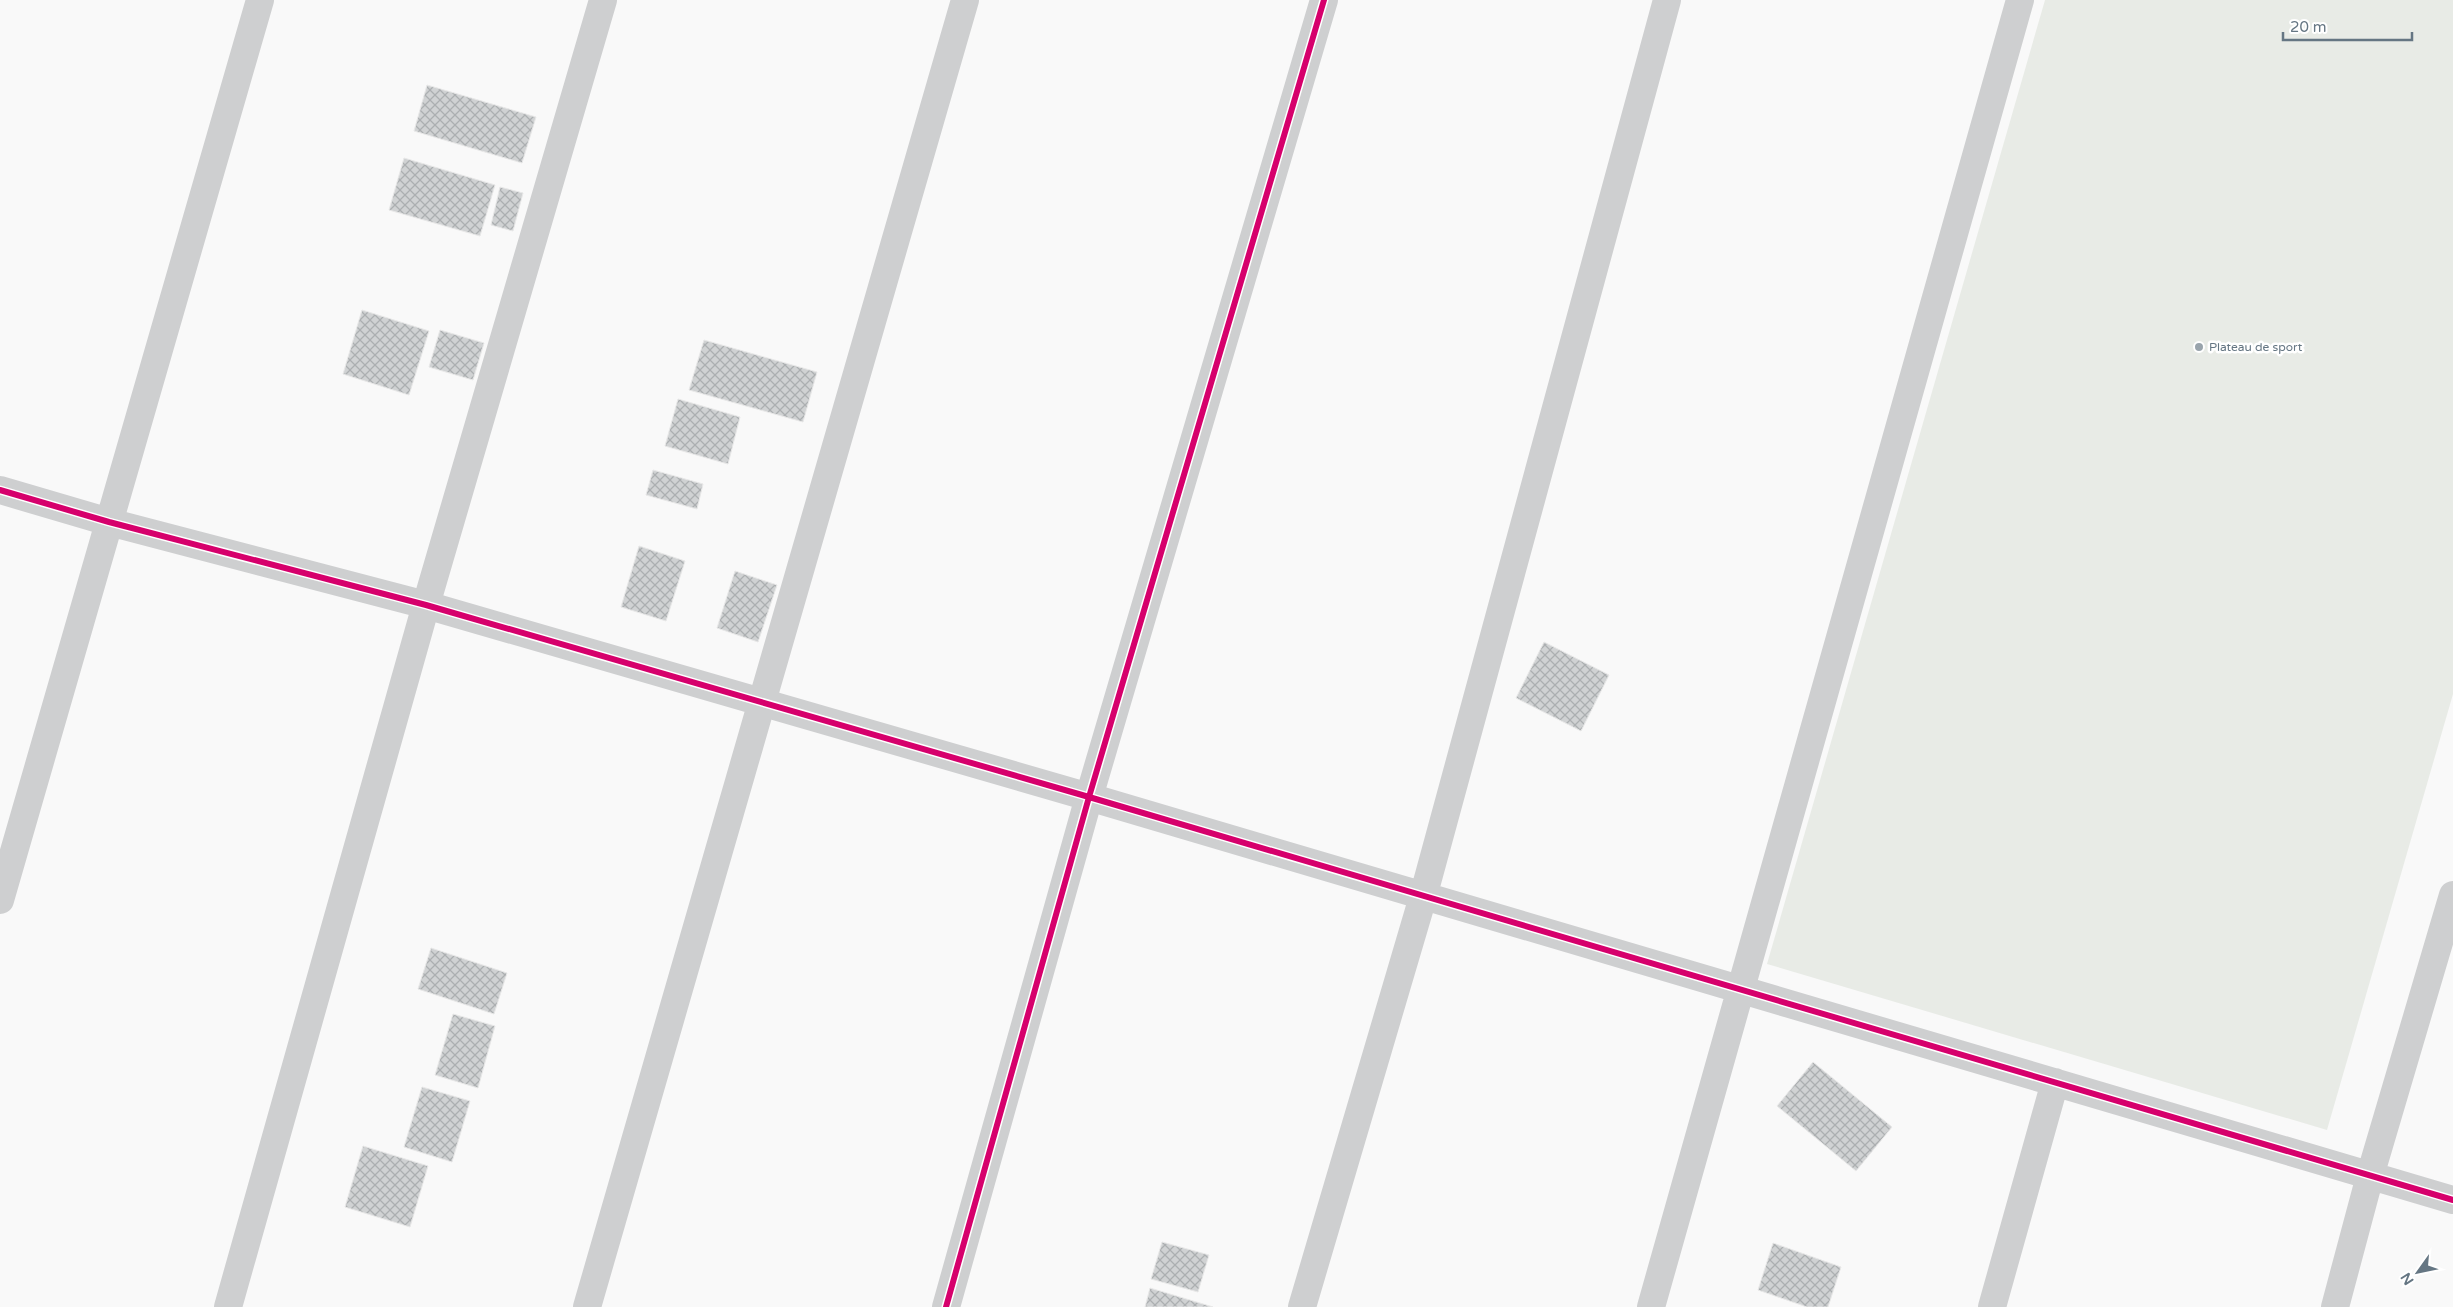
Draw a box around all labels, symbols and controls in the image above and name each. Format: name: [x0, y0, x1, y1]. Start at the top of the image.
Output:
scale bar: [2283, 10, 2412, 42]
text: 20 m: [2290, 18, 2327, 36]
place label: Plateau de sport: [2209, 340, 2303, 354]
marker: Plateau de sport: [2193, 341, 2205, 353]
north arrow: [2393, 1247, 2443, 1297]
text: N: [2397, 1269, 2418, 1288]

